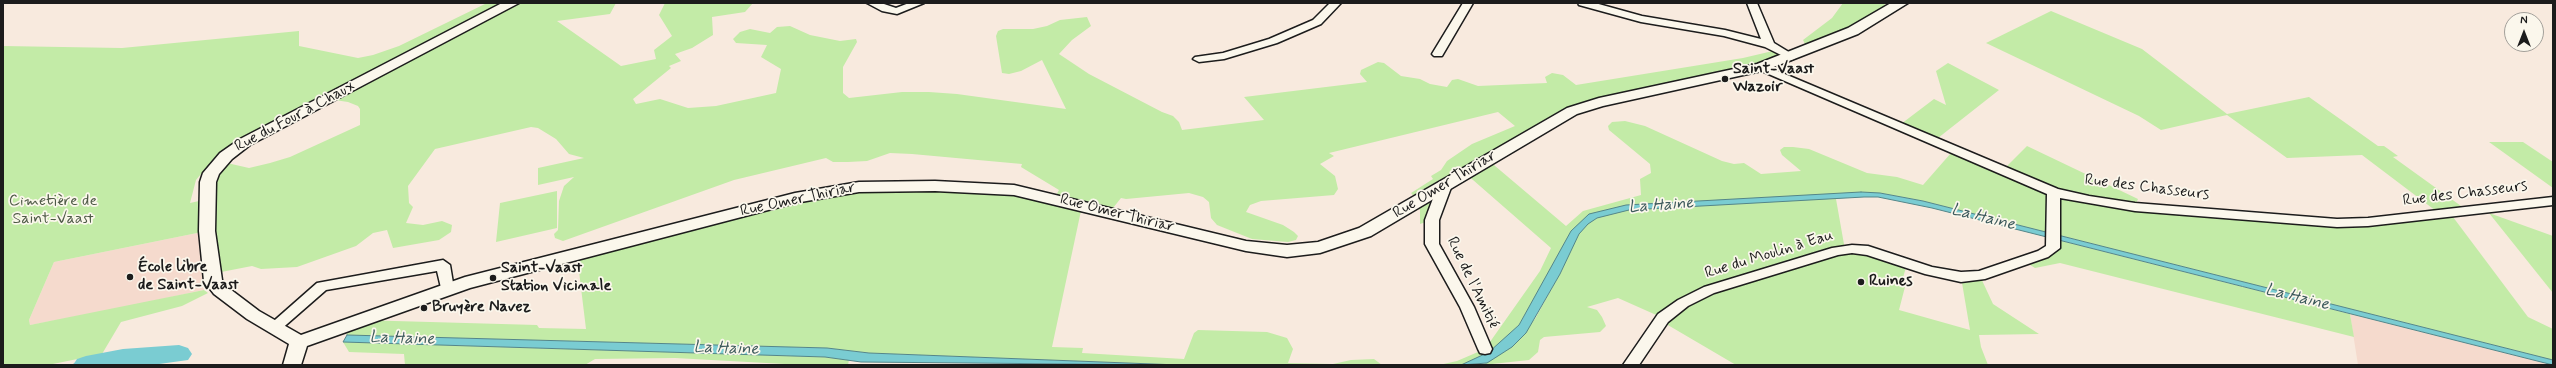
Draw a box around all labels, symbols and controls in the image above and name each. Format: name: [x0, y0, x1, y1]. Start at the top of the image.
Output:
north arrow: [2504, 12, 2544, 52]
text: N: [2520, 14, 2528, 28]
place label: Saint-Vaast Wazoir: [1733, 60, 1814, 98]
marker: Saint-Vaast Wazoir: [1720, 74, 1730, 84]
street label: Rue du Four à Chaux: [232, 77, 358, 157]
street label: Rue Omer Thiriar: [1390, 147, 1500, 223]
street label: Rue des Chasseurs: [2084, 171, 2210, 205]
street label: Rue des Chasseurs: [2402, 177, 2528, 211]
street label: Rue Omer Thiriar: [739, 178, 857, 222]
street label: Rue Omer Thiriar: [1058, 190, 1176, 238]
park label: Cimetière de Saint-Vaast: [9, 192, 97, 230]
water label: La Haine: [1628, 194, 1694, 218]
water label: La Haine: [1949, 200, 2017, 236]
street label: Rue du Moulin à Eau: [1703, 226, 1835, 284]
street label: Rue de l'Amitié: [1442, 234, 1502, 332]
place label: École libre de Saint-Vaast: [138, 258, 239, 296]
place label: Saint-Vaast Station Vicinale: [501, 259, 611, 297]
marker: École libre de Saint-Vaast: [125, 272, 135, 282]
place label: Ruines: [1869, 272, 1913, 292]
marker: Saint-Vaast Station Vicinale: [488, 273, 498, 283]
marker: Ruines: [1856, 277, 1866, 287]
water label: La Haine: [2263, 280, 2331, 316]
place label: Bruyère Navez: [432, 298, 531, 318]
marker: Bruyère Navez: [419, 303, 429, 313]
water label: La Haine: [369, 328, 435, 350]
water label: La Haine: [693, 338, 759, 360]

